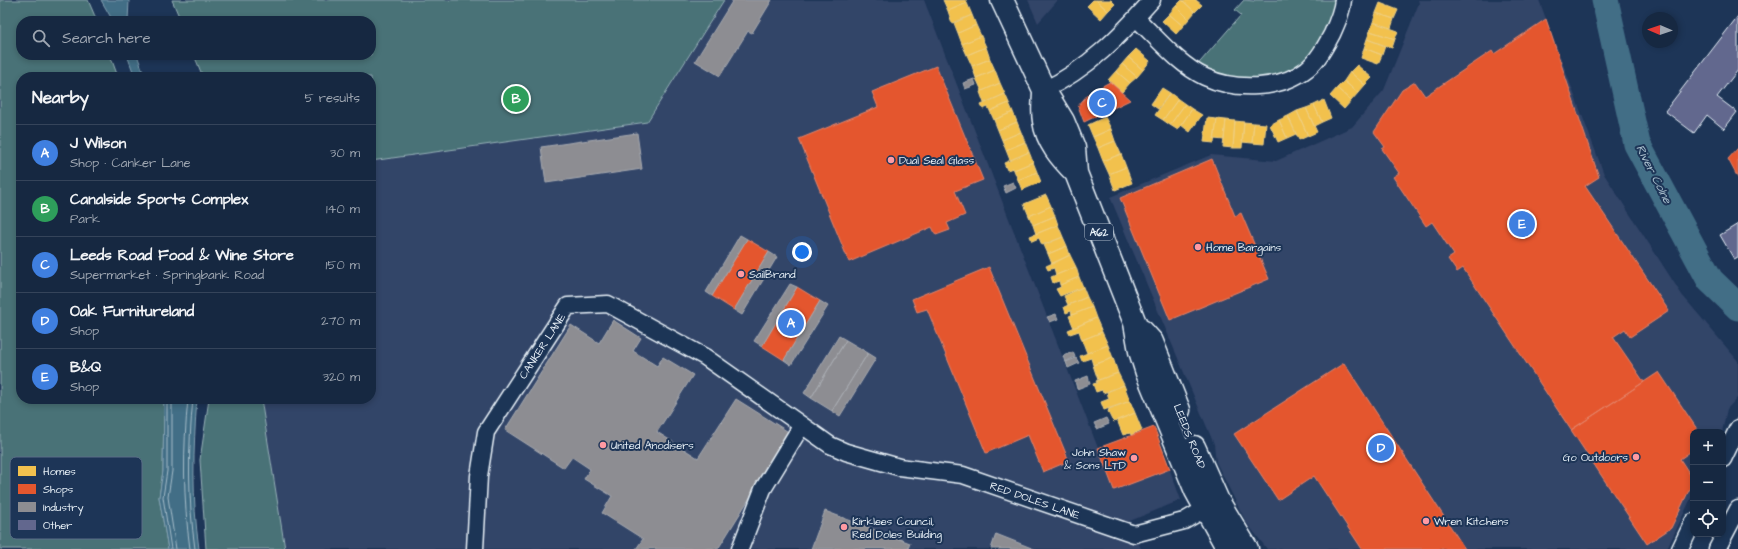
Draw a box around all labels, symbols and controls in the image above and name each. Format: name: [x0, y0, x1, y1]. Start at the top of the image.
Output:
north arrow: [1642, 12, 1678, 48]
search box: [16, 16, 376, 60]
icon: search: [30, 27, 52, 49]
text: Search here: [62, 28, 151, 49]
pin: B: [503, 84, 529, 114]
text: Nearby: [32, 86, 89, 110]
pin: C: [1089, 88, 1115, 118]
text: 5 results: [304, 89, 360, 107]
text: J Wilson: [70, 133, 126, 154]
water label: River Colne: [1631, 142, 1676, 207]
text: A: [41, 144, 49, 162]
text: 30 m: [330, 144, 360, 162]
place label: Dual Seal Glass: [899, 153, 975, 168]
text: Shop · Canker Lane: [70, 154, 190, 172]
marker: Dual Seal Glass: [886, 155, 896, 165]
text: Canalside Sports Complex: [70, 189, 248, 210]
text: B: [40, 200, 50, 218]
text: 140 m: [326, 200, 360, 218]
pin: E: [1509, 209, 1535, 239]
text: Park: [70, 210, 100, 228]
road number: A62: [1085, 224, 1113, 240]
place label: Home Bargains: [1206, 240, 1282, 256]
your location: [792, 242, 812, 262]
marker: Home Bargains: [1193, 242, 1203, 252]
text: Leeds Road Food & Wine Store: [70, 245, 294, 266]
text: C: [40, 256, 50, 274]
text: 150 m: [326, 256, 360, 274]
text: Supermarket · Springbank Road: [70, 266, 264, 284]
place label: SailBrand: [749, 267, 796, 282]
marker: SailBrand: [736, 269, 746, 279]
text: Oak Furnitureland: [70, 301, 194, 322]
pin: A: [778, 308, 804, 338]
street label: CANKER LANE: [516, 310, 569, 382]
text: D: [41, 312, 49, 330]
text: 270 m: [321, 312, 360, 330]
text: Shop: [70, 322, 99, 340]
text: B&Q: [70, 357, 101, 378]
text: E: [41, 368, 49, 386]
text: 320 m: [322, 368, 360, 386]
text: Shop: [70, 378, 99, 396]
street label: LEEDS ROAD: [1170, 402, 1209, 471]
map controls: [1690, 429, 1726, 537]
button: +: [1690, 429, 1726, 465]
pin: D: [1368, 433, 1394, 463]
place label: United Anodisers: [611, 438, 694, 453]
marker: United Anodisers: [598, 440, 608, 450]
place label: John Shaw & Sons LTD: [1064, 445, 1126, 473]
place label: Go Outdoors: [1563, 450, 1628, 465]
marker: Go Outdoors: [1631, 452, 1641, 462]
marker: John Shaw & Sons LTD: [1129, 453, 1139, 463]
legend: [10, 457, 142, 539]
text: Homes: [43, 464, 76, 479]
button: −: [1690, 465, 1726, 501]
street label: RED DOLES LANE: [988, 478, 1082, 523]
text: Shops: [43, 482, 74, 497]
text: Industry: [43, 500, 83, 516]
button: locate: [1690, 501, 1726, 537]
place label: Kirklees Council, Red Doles Building: [852, 514, 942, 543]
place label: Wren Kitchens: [1434, 514, 1509, 529]
marker: Wren Kitchens: [1421, 516, 1431, 526]
text: Other: [43, 518, 72, 533]
marker: Kirklees Council, Red Doles Building: [839, 522, 849, 532]

